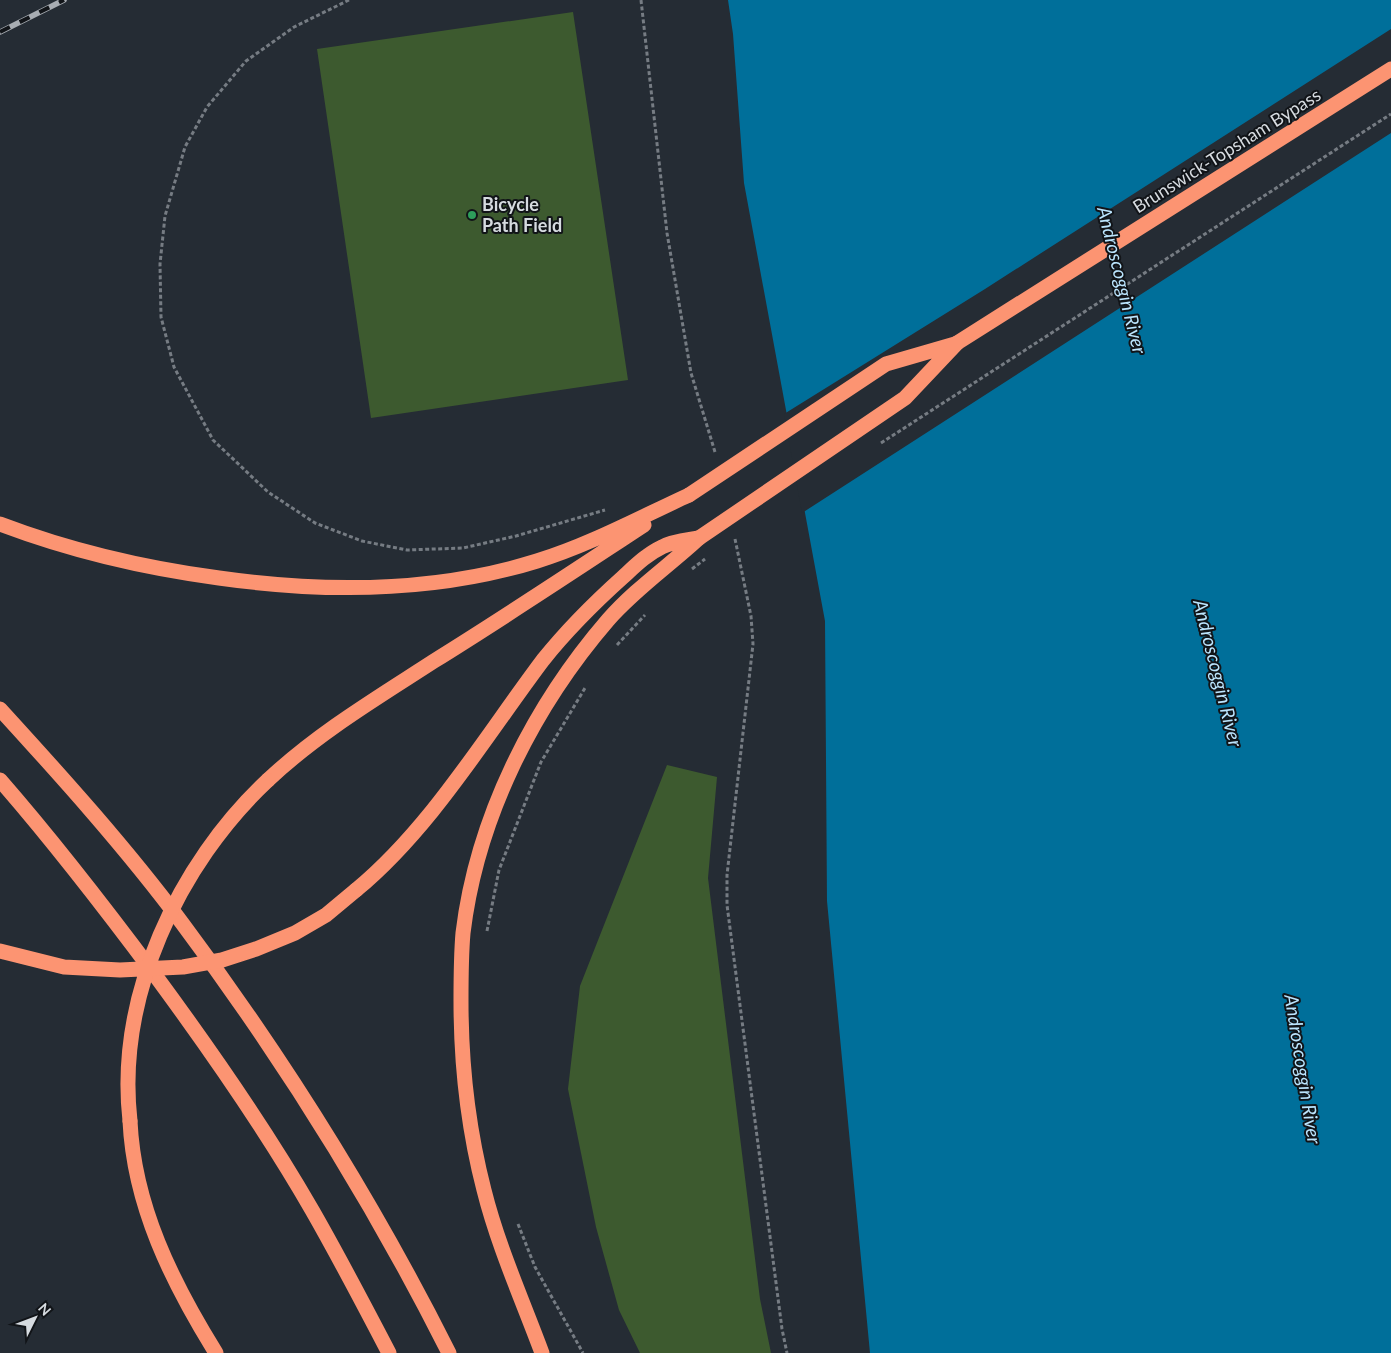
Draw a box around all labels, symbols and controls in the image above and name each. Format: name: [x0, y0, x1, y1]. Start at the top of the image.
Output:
street label: Brunswick-Topsham Bypass: [1128, 83, 1325, 217]
place label: Bicycle Path Field: [482, 193, 562, 236]
water label: Androscoggin River: [1093, 203, 1152, 356]
marker: Bicycle Path Field: [466, 209, 478, 221]
water label: Androscoggin River: [1189, 596, 1248, 749]
water label: Androscoggin River: [1280, 992, 1327, 1146]
north arrow: [10, 1293, 60, 1343]
text: N: [35, 1299, 55, 1319]

